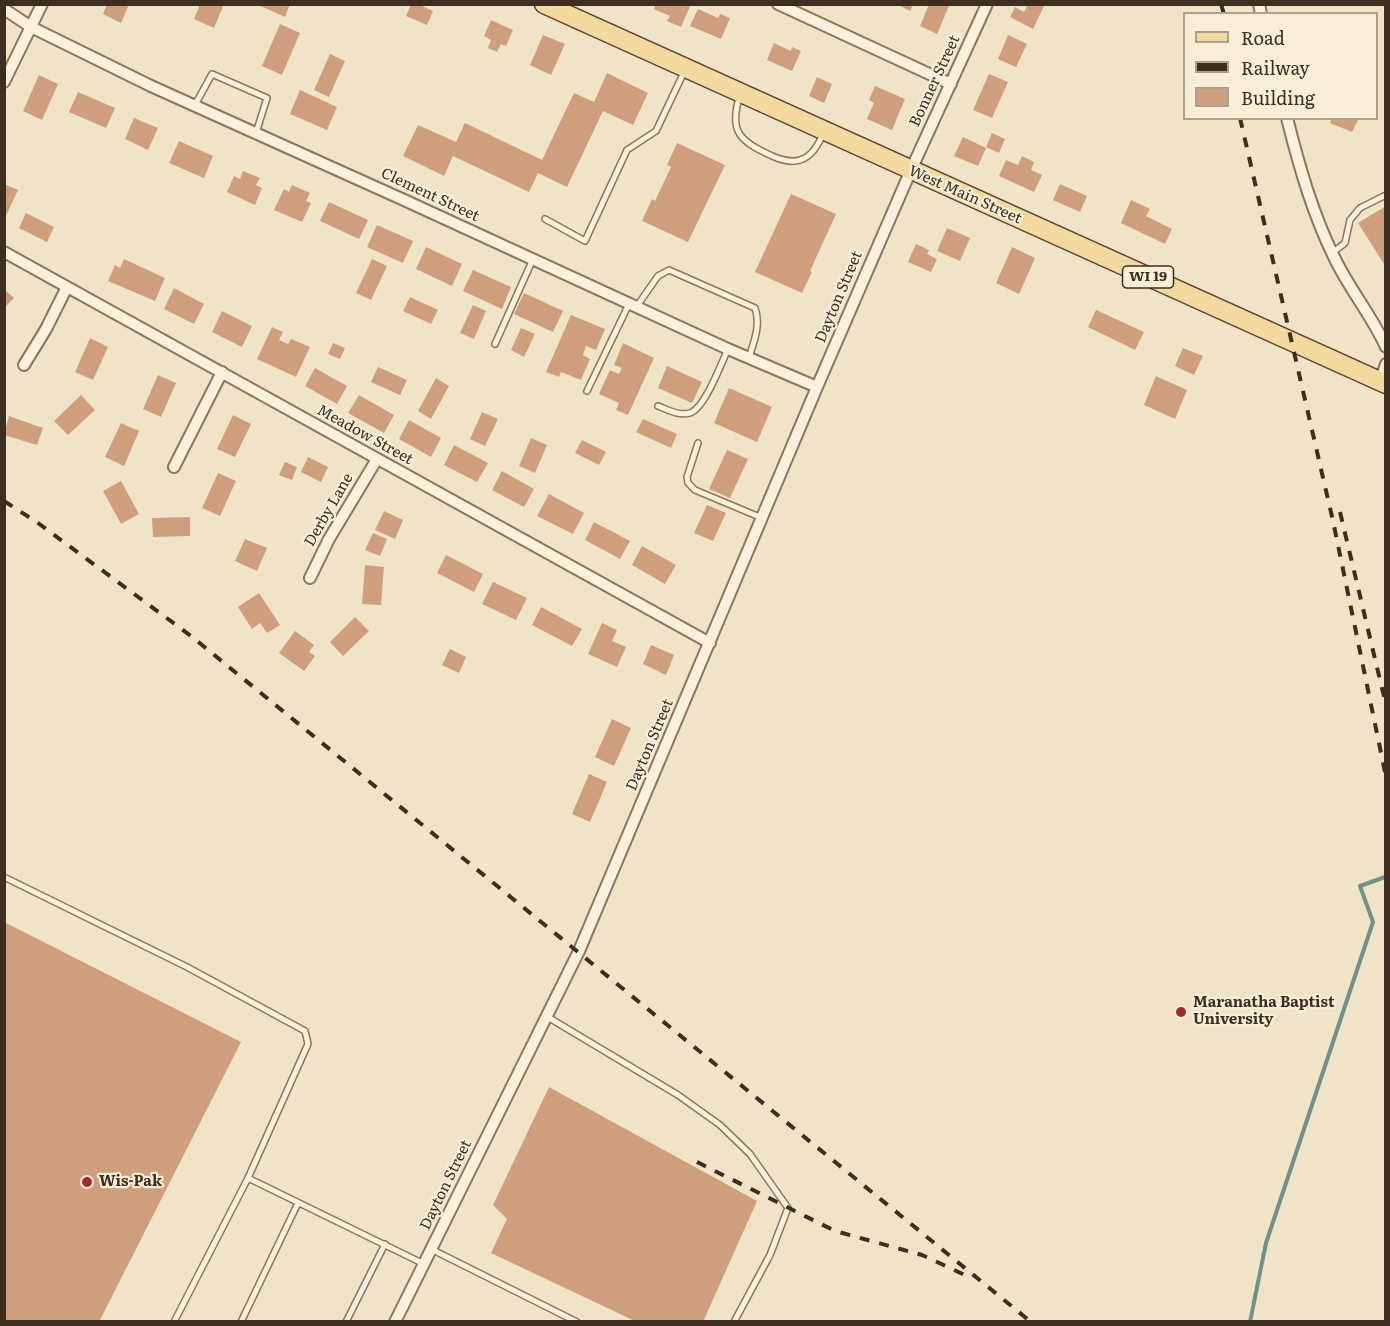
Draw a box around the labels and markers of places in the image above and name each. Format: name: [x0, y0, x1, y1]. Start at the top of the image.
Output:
place label: Maranatha Baptist University: [1193, 994, 1335, 1029]
marker: Maranatha Baptist University: [1174, 1005, 1188, 1019]
place label: Wis-Pak: [99, 1173, 162, 1191]
marker: Wis-Pak: [80, 1175, 94, 1189]

